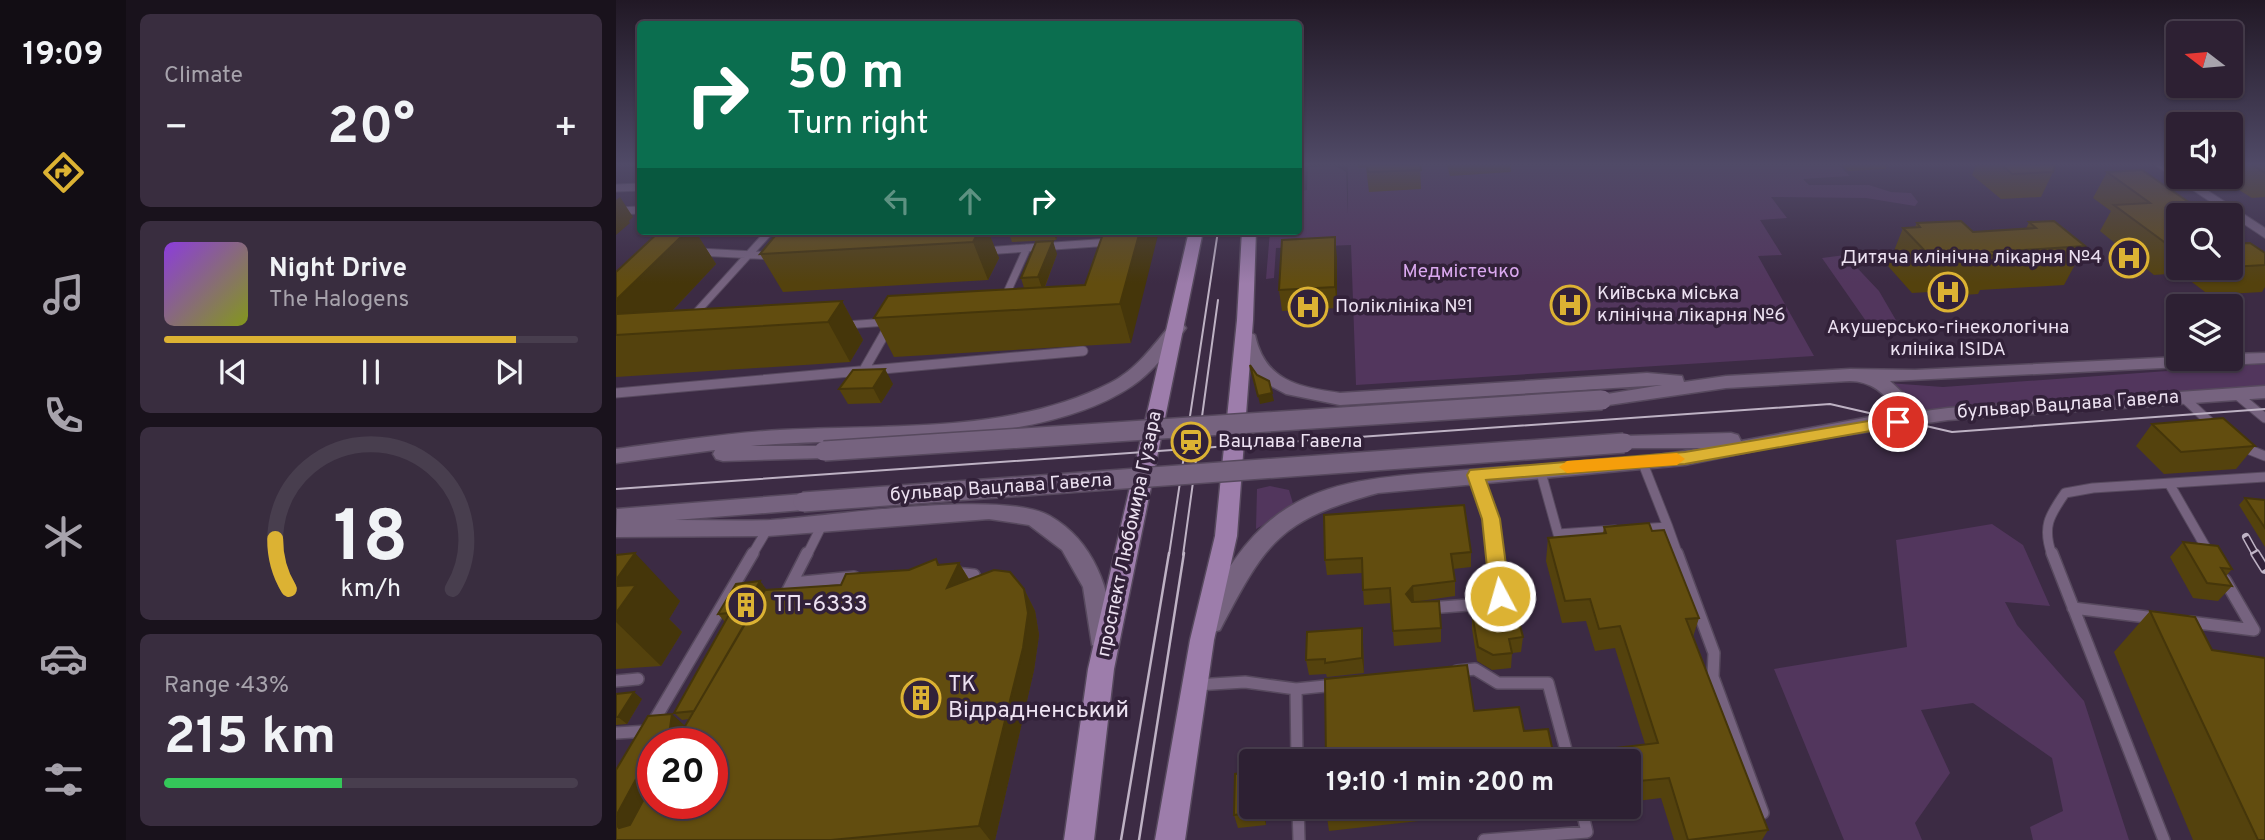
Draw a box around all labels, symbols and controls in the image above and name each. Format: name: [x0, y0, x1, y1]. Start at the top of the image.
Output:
north arrow: [2166, 21, 2244, 98]
map controls: [2166, 21, 2243, 371]
text: 19:09: [23, 36, 103, 76]
text: 50 m: [787, 44, 904, 106]
icon: right: [672, 49, 763, 140]
text: Climate: [164, 62, 243, 91]
text: 20°: [327, 96, 415, 162]
text: −: [164, 105, 189, 154]
text: +: [553, 105, 578, 154]
text: Turn right: [787, 105, 929, 145]
button: sound: [2166, 112, 2243, 189]
icon: directions: [39, 148, 88, 197]
icon: left: [878, 182, 916, 220]
icon: ahead: [951, 182, 989, 220]
icon: right: [1024, 182, 1062, 220]
button: search: [2166, 203, 2243, 280]
hospital icon: Дитяча клінічна лікарня №4: [2108, 237, 2150, 279]
place label: Дитяча клінічна лікарня №4: [1841, 246, 2102, 270]
text: Night Drive: [269, 253, 407, 286]
park label: Медмістечко: [1402, 260, 1520, 284]
icon: music: [39, 270, 88, 319]
hospital icon: Акушерсько-гінекологічна клініка ISIDA: [1927, 271, 1969, 313]
place label: Київська міська клінічна лікарня №6: [1597, 282, 1786, 328]
hospital icon: Київська міська клінічна лікарня №6: [1549, 284, 1591, 326]
text: The Halogens: [269, 286, 409, 315]
hospital icon: Поліклініка №1: [1287, 286, 1329, 328]
button: layers: [2166, 294, 2243, 371]
place label: Поліклініка №1: [1335, 295, 1473, 319]
place label: Акушерсько-гінекологічна клініка ISIDA: [1827, 316, 2069, 362]
icon: previous: [214, 353, 252, 391]
icon: pause: [352, 353, 390, 391]
icon: next: [490, 353, 528, 391]
street label: бульвар Вацлава Гавела: [1956, 385, 2180, 425]
icon: phone: [39, 391, 88, 440]
pin: [1868, 392, 1928, 452]
icon: arrive: [1879, 403, 1917, 441]
street label: проспект Любомира Гузара: [1092, 409, 1168, 659]
station icon: Вацлава Гавела: [1170, 421, 1212, 463]
place label: Вацлава Гавела: [1218, 430, 1362, 454]
street label: бульвар Вацлава Гавела: [889, 468, 1113, 508]
text: 18: [334, 496, 408, 588]
icon: climate: [39, 512, 88, 561]
position arrow: [1463, 559, 1537, 633]
text: km/h: [341, 574, 401, 606]
building icon: ТП-6333: [725, 584, 767, 626]
place label: ТП-6333: [773, 591, 868, 620]
icon: car: [39, 634, 88, 683]
place label: ТК Відрадненський: [948, 671, 1129, 726]
text: Range · 43%: [164, 672, 289, 701]
building icon: ТК Відрадненський: [900, 677, 942, 719]
text: 215 km: [164, 706, 336, 772]
speed limit sign: 20: [637, 728, 728, 819]
icon: filters: [39, 755, 88, 804]
text: 19:10 · 1 min · 200 m: [1326, 767, 1554, 800]

